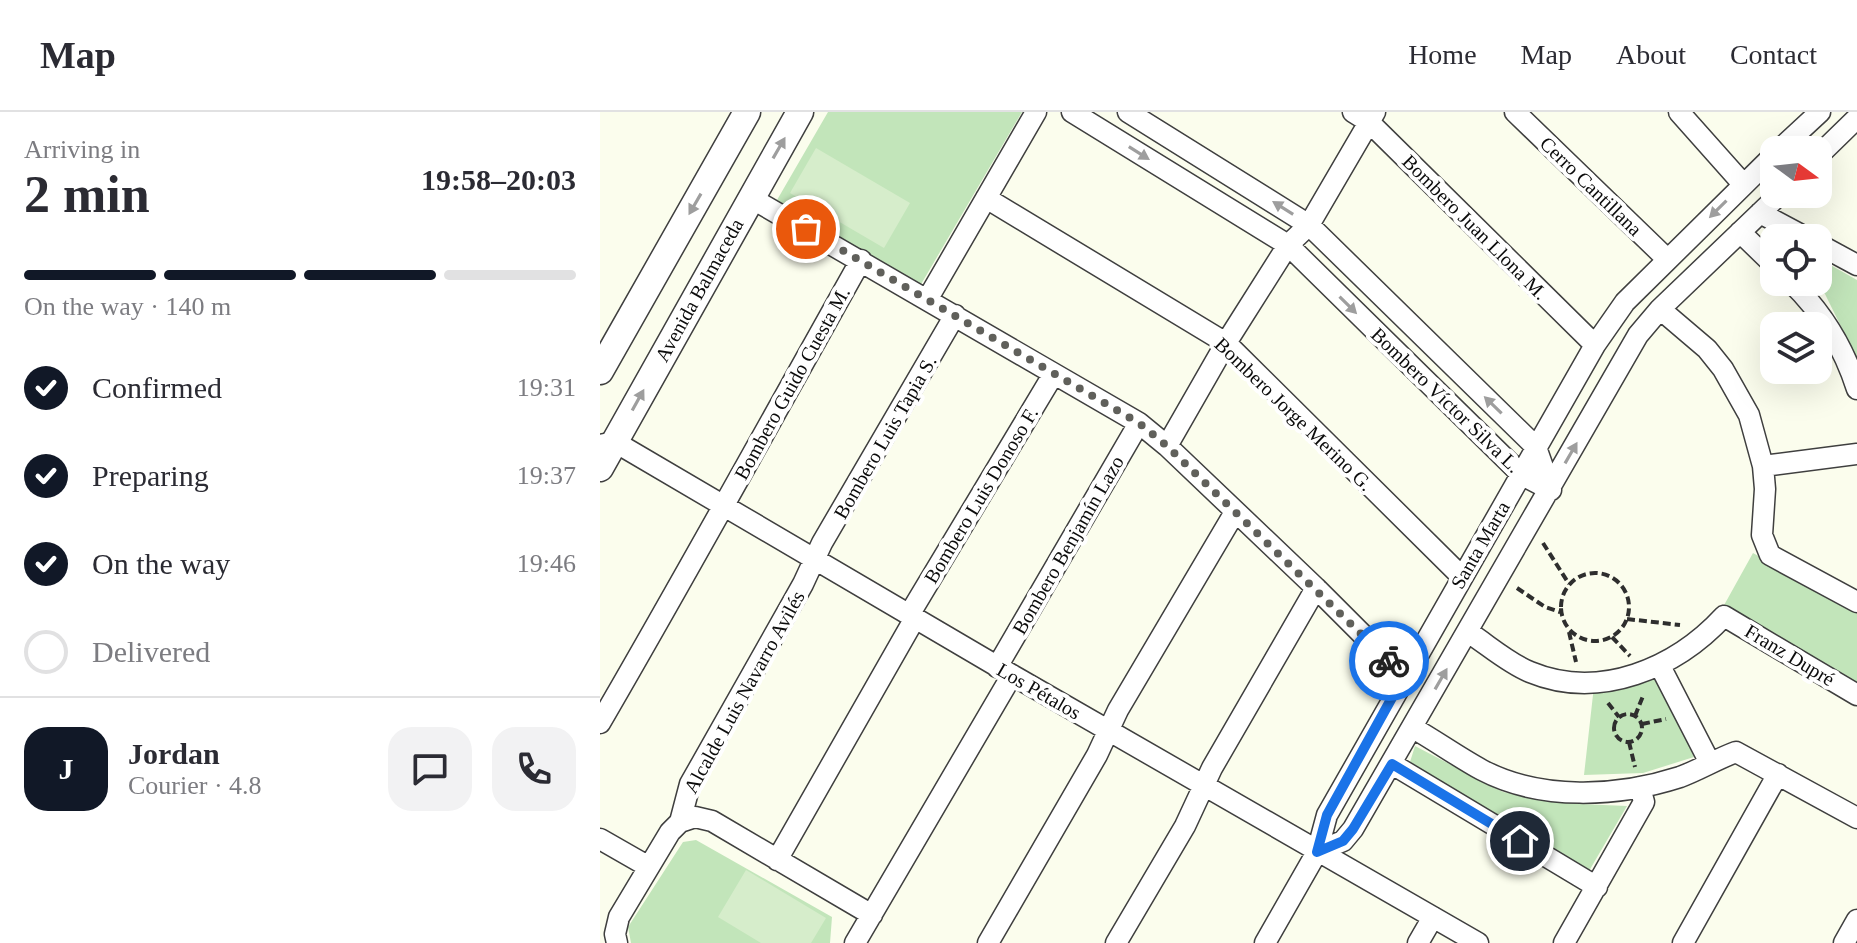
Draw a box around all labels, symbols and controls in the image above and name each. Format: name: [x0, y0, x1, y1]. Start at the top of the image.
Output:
text: Map: [40, 34, 116, 76]
text: Home: [1408, 39, 1477, 70]
text: Map: [1521, 39, 1572, 70]
text: About: [1616, 39, 1686, 70]
text: Contact: [1730, 39, 1817, 70]
street label: Cerro Cantillana: [1536, 132, 1646, 240]
text: Arriving in: [24, 135, 140, 164]
north arrow: [1760, 136, 1832, 208]
map controls: [1760, 136, 1832, 384]
one-way arrow: [772, 137, 786, 159]
one-way arrow: [1128, 146, 1150, 160]
street label: Bombero Juan Llona M.: [1398, 150, 1552, 304]
text: 19:58–20:03: [421, 163, 576, 196]
text: 2 min: [24, 166, 150, 223]
one-way arrow: [688, 193, 702, 215]
pin: [772, 195, 840, 263]
one-way arrow: [1709, 200, 1728, 218]
one-way arrow: [1272, 202, 1294, 216]
icon: bag: [784, 207, 828, 251]
street label: Avenida Balmaceda: [651, 215, 747, 365]
button: locate: [1760, 224, 1832, 296]
street label: Bombero Guido Cuesta M.: [730, 283, 854, 483]
text: On the way · 140 m: [24, 292, 231, 321]
one-way arrow: [1338, 295, 1357, 313]
button: layers: [1760, 312, 1832, 384]
street label: Bombero Víctor Silva L.: [1367, 323, 1525, 477]
street label: Bombero Jorge Merino G.: [1210, 333, 1377, 496]
street label: Bombero Luis Tapia S.: [829, 351, 942, 523]
icon: check: [24, 366, 68, 410]
text: Confirmed: [92, 371, 222, 404]
text: 19:31: [517, 373, 576, 402]
one-way arrow: [632, 388, 645, 411]
one-way arrow: [1484, 396, 1503, 414]
street label: Bombero Luis Donoso F.: [920, 403, 1042, 587]
one-way arrow: [1564, 442, 1578, 465]
street label: Bombero Benjamín Lazo: [1008, 452, 1129, 639]
icon: check: [24, 454, 68, 498]
text: Preparing: [92, 459, 209, 492]
text: 19:37: [517, 461, 576, 490]
street label: Santa Marta: [1446, 497, 1514, 593]
icon: check: [24, 542, 68, 586]
text: On the way: [92, 547, 230, 580]
text: 19:46: [517, 549, 576, 578]
street label: Alcalde Luis Navarro Avilés: [679, 587, 809, 797]
street label: Franz Dupré: [1741, 620, 1839, 691]
courier: [1349, 621, 1429, 701]
text: Delivered: [92, 635, 210, 668]
icon: bike: [1367, 639, 1411, 683]
street label: Los Pétalos: [993, 658, 1085, 724]
one-way arrow: [1434, 667, 1448, 690]
button: chat: [388, 727, 472, 811]
button: phone: [492, 727, 576, 811]
text: Jordan: [128, 737, 220, 770]
text: J: [59, 752, 74, 785]
text: Courier · 4.8: [128, 771, 262, 800]
pin: [1486, 807, 1554, 875]
icon: home: [1498, 819, 1542, 863]

